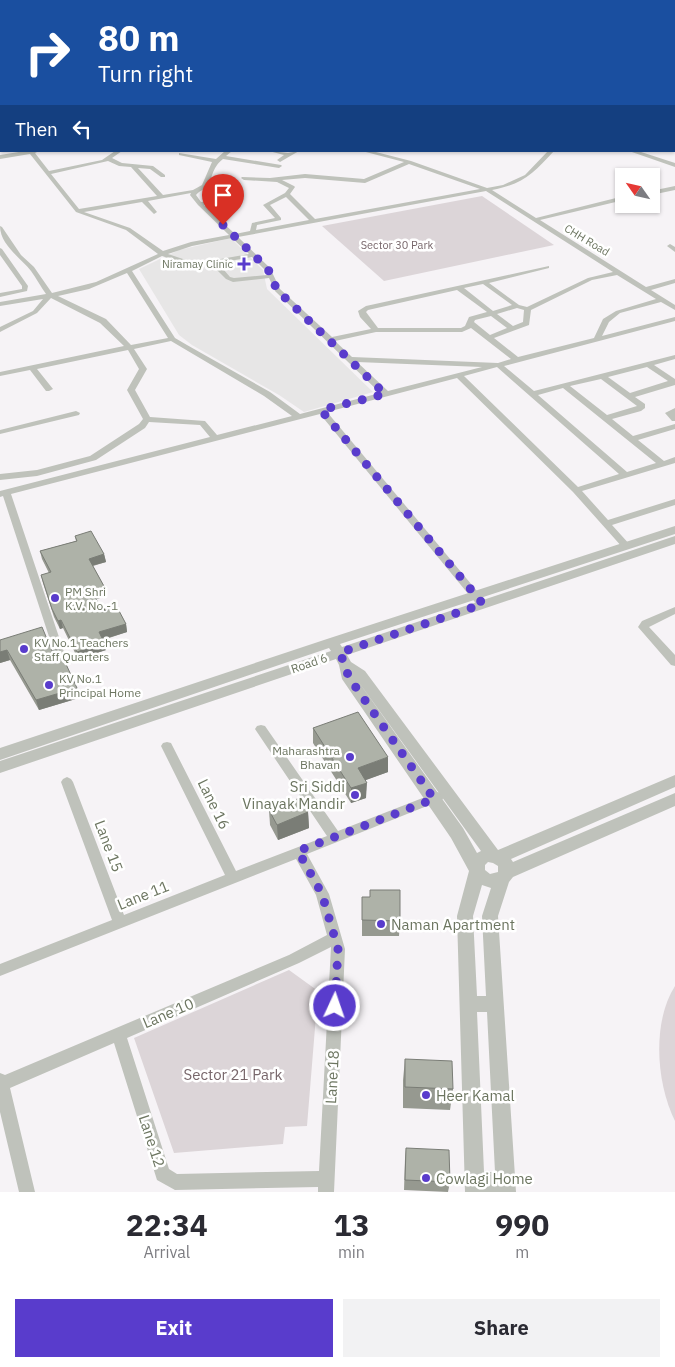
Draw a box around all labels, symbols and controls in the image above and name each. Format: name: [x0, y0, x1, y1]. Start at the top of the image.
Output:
text: 80 m: [98, 15, 180, 61]
icon: right: [15, 20, 80, 85]
text: Turn right: [98, 59, 193, 88]
icon: left: [68, 115, 96, 143]
text: Then: [15, 117, 58, 141]
north arrow: [615, 168, 660, 212]
map controls: [615, 168, 660, 213]
pin: [202, 174, 244, 225]
icon: arrive: [209, 181, 237, 209]
street label: CHH Road: [562, 221, 612, 259]
park label: Sector 30 Park: [361, 238, 434, 252]
place label: Niramay Clinic: [162, 257, 233, 271]
marker: Niramay Clinic: [237, 257, 251, 271]
place label: PM Shri K.V. No.-1: [65, 584, 118, 613]
marker: PM Shri K.V. No.-1: [49, 592, 61, 604]
place label: KV No.1 Teachers Staff Quarters: [34, 635, 129, 664]
marker: KV No.1 Teachers Staff Quarters: [18, 643, 30, 655]
street label: Road 6: [289, 650, 329, 676]
place label: KV No.1 Principal Home: [59, 671, 142, 700]
marker: KV No.1 Principal Home: [43, 679, 55, 691]
place label: Maharashtra Bhavan: [272, 743, 341, 772]
marker: Maharashtra Bhavan: [344, 751, 356, 763]
street label: Lane 16: [194, 776, 234, 832]
place label: Sri Siddi Vinayak Mandir: [242, 777, 345, 813]
marker: Sri Siddi Vinayak Mandir: [349, 789, 361, 801]
street label: Lane 15: [90, 817, 128, 875]
street label: Lane 11: [114, 876, 172, 914]
place label: Naman Apartment: [391, 915, 515, 934]
marker: Naman Apartment: [375, 918, 387, 930]
position arrow: [308, 979, 360, 1031]
street label: Lane 10: [140, 994, 196, 1032]
street label: Lane 18: [321, 1050, 343, 1104]
park label: Sector 21 Park: [183, 1065, 283, 1084]
place label: Heer Kamal: [436, 1086, 515, 1105]
marker: Heer Kamal: [420, 1089, 432, 1101]
street label: Lane 12: [135, 1112, 169, 1170]
place label: Cowlagi Home: [436, 1169, 533, 1188]
marker: Cowlagi Home: [420, 1172, 432, 1184]
text: 22:34: [126, 1205, 208, 1244]
text: 13: [333, 1205, 369, 1244]
text: 990: [495, 1205, 549, 1244]
text: Arrival: [143, 1242, 190, 1262]
text: min: [338, 1242, 365, 1262]
text: m: [515, 1242, 529, 1262]
button: Exit: [15, 1299, 333, 1357]
button: Share: [343, 1299, 660, 1357]

